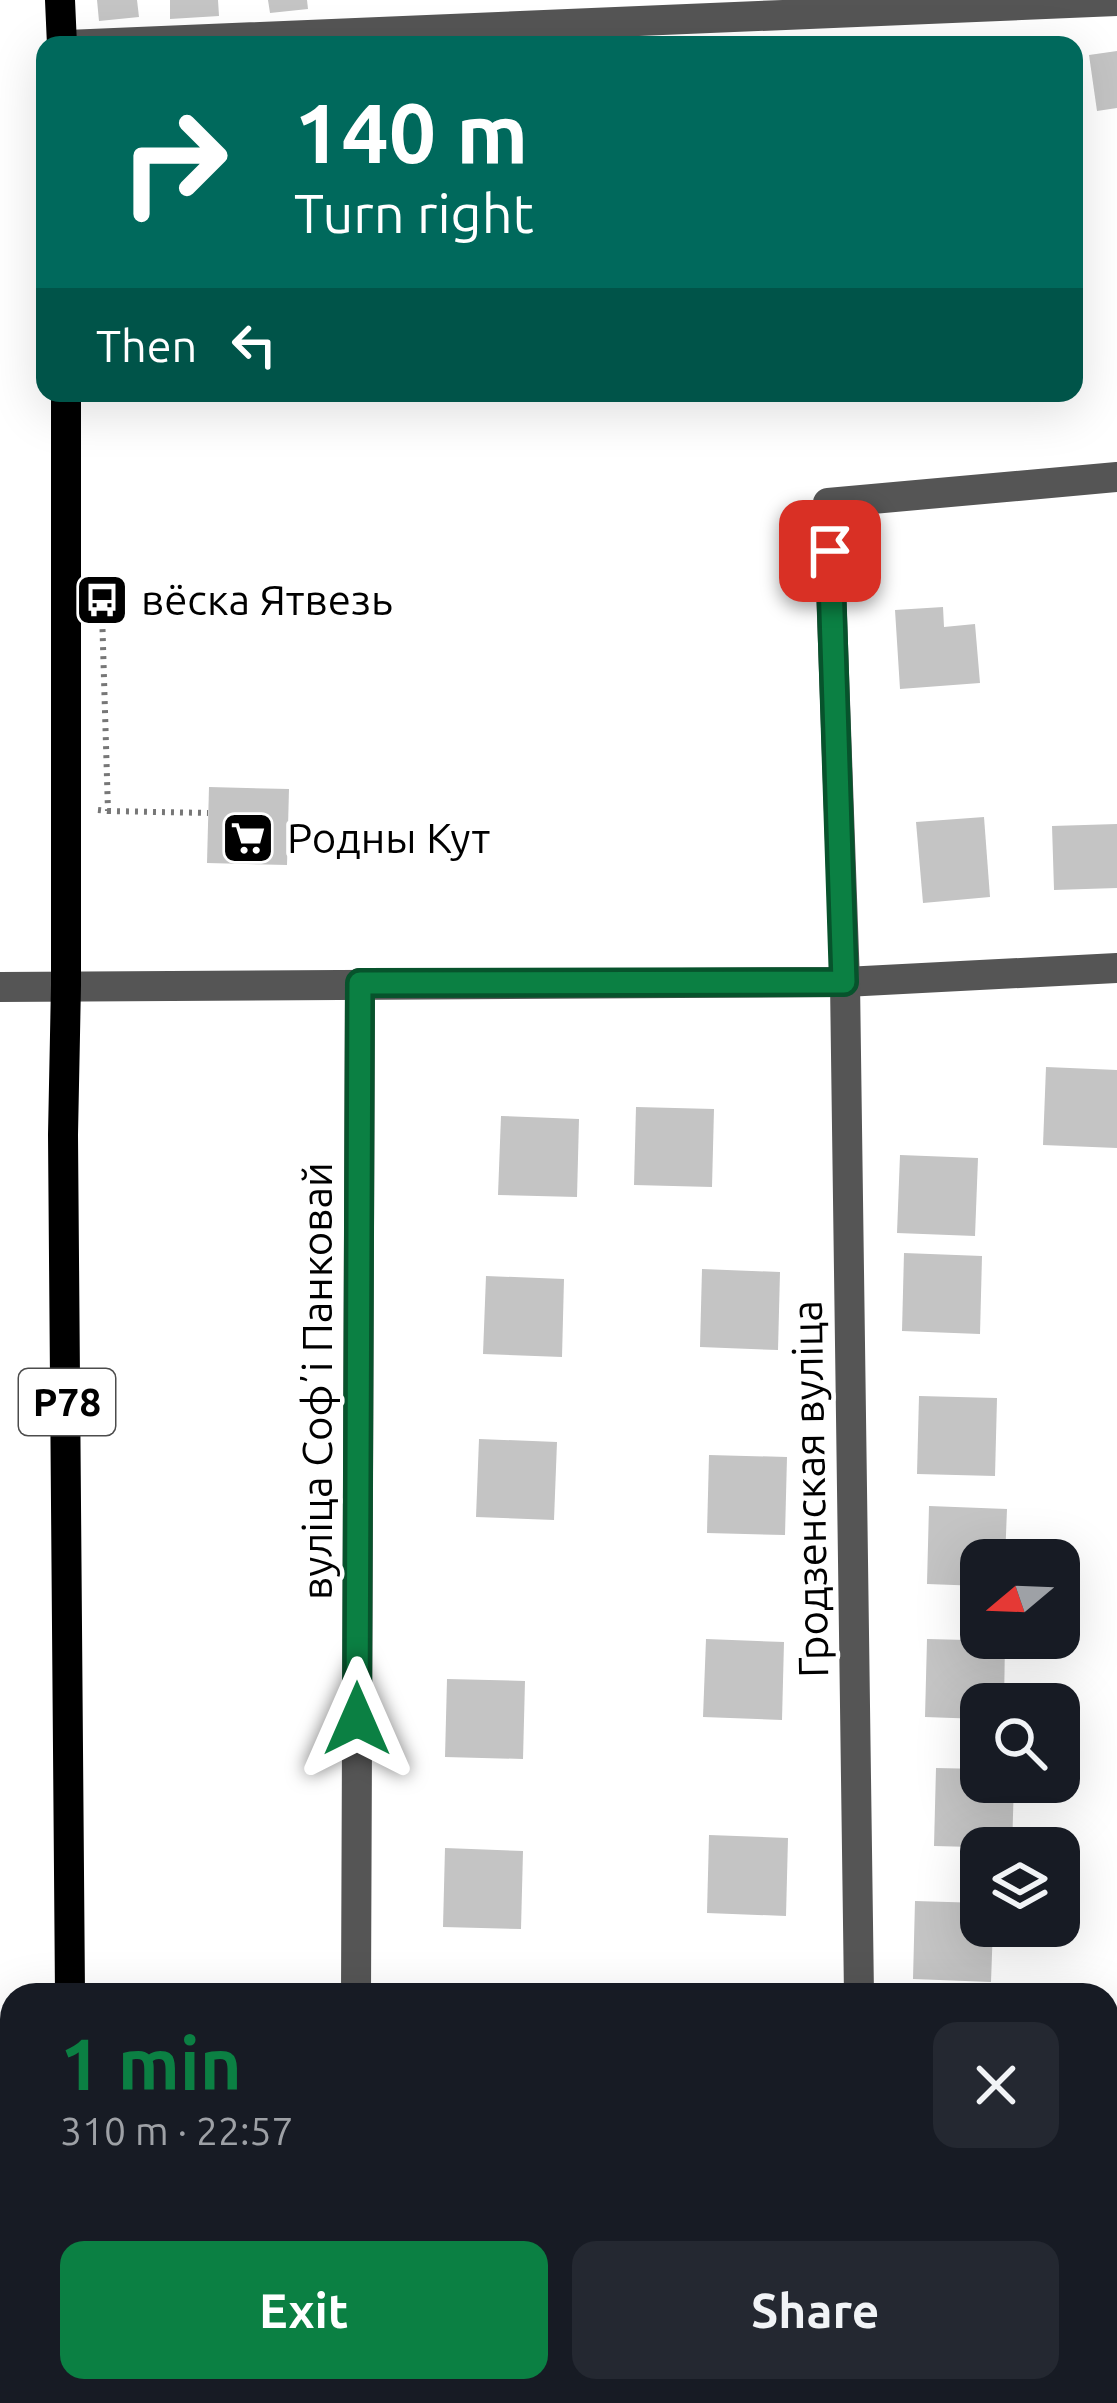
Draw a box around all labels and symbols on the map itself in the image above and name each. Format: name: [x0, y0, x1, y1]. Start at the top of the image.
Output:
pin: [779, 500, 881, 602]
bus stop icon: вёска Ятвезь: [74, 572, 130, 628]
place label: вёска Ятвезь: [141, 576, 393, 623]
supermarket icon: Родны Кут: [220, 810, 276, 866]
place label: Родны Кут: [287, 814, 490, 861]
street label: вуліца Софʼі Панковай: [293, 1162, 340, 1600]
street label: Гродзенская вуліца: [783, 1300, 836, 1678]
road number: Р78: [19, 1369, 115, 1435]
north arrow: [960, 1539, 1080, 1659]
position arrow: [294, 1656, 420, 1782]

